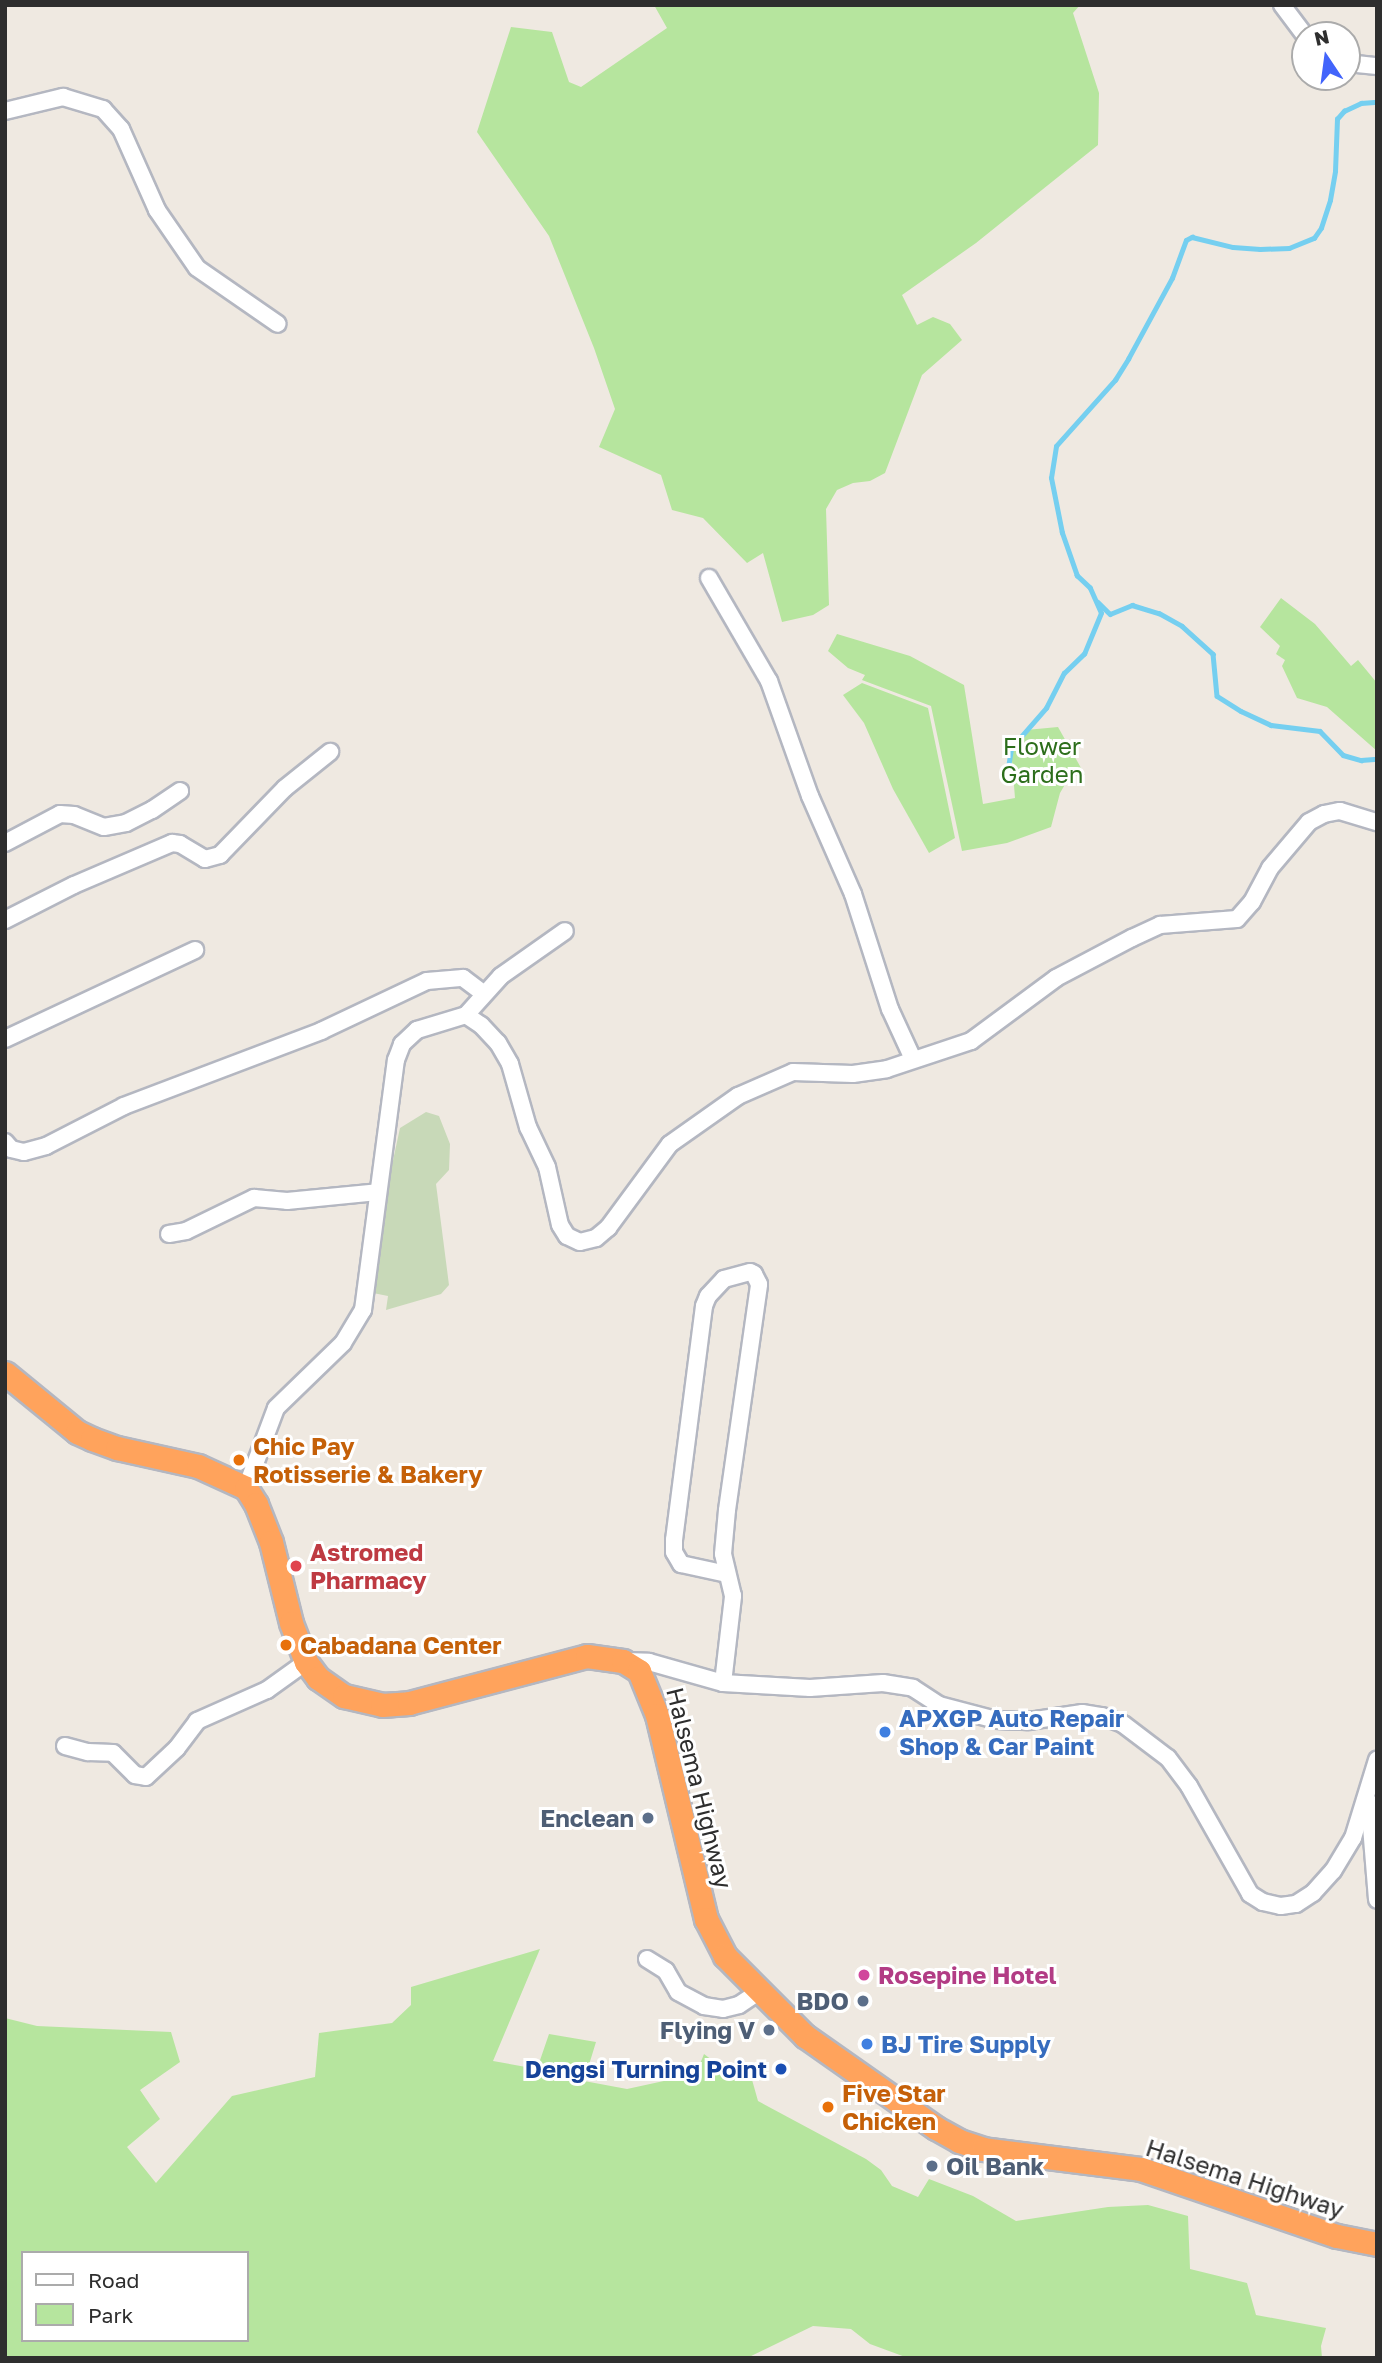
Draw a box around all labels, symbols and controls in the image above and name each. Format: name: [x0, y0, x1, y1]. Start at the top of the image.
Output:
north arrow: [1291, 21, 1361, 91]
text: N: [1312, 24, 1331, 50]
park label: Flower Garden: [1000, 732, 1084, 788]
place label: Chic Pay Rotisserie & Bakery: [253, 1432, 483, 1488]
marker: Chic Pay Rotisserie & Bakery: [231, 1452, 247, 1468]
place label: Astromed Pharmacy: [310, 1538, 427, 1594]
marker: Astromed Pharmacy: [288, 1558, 304, 1574]
place label: Cabadana Center: [300, 1631, 502, 1659]
marker: Cabadana Center: [278, 1637, 294, 1653]
street label: Halsema Highway: [661, 1684, 739, 1892]
place label: APXGP Auto Repair Shop & Car Paint: [899, 1704, 1124, 1760]
marker: APXGP Auto Repair Shop & Car Paint: [877, 1724, 893, 1740]
place label: Enclean: [540, 1804, 634, 1832]
marker: Enclean: [640, 1810, 656, 1826]
place label: Rosepine Hotel: [878, 1961, 1057, 1989]
marker: Rosepine Hotel: [856, 1967, 872, 1983]
place label: BDO: [796, 1987, 849, 2015]
marker: BDO: [855, 1993, 871, 2009]
place label: Flying V: [660, 2016, 755, 2044]
marker: Flying V: [761, 2022, 777, 2038]
place label: BJ Tire Supply: [881, 2030, 1051, 2058]
marker: BJ Tire Supply: [859, 2036, 875, 2052]
place label: Dengsi Turning Point: [525, 2055, 767, 2083]
marker: Dengsi Turning Point: [773, 2061, 789, 2077]
place label: Five Star Chicken: [842, 2079, 946, 2135]
marker: Five Star Chicken: [820, 2099, 836, 2115]
street label: Halsema Highway: [1142, 2132, 1348, 2224]
place label: Oil Bank: [946, 2152, 1044, 2180]
marker: Oil Bank: [924, 2158, 940, 2174]
legend: [21, 2251, 248, 2342]
text: Road: [88, 2267, 139, 2293]
text: Park: [88, 2302, 133, 2328]

